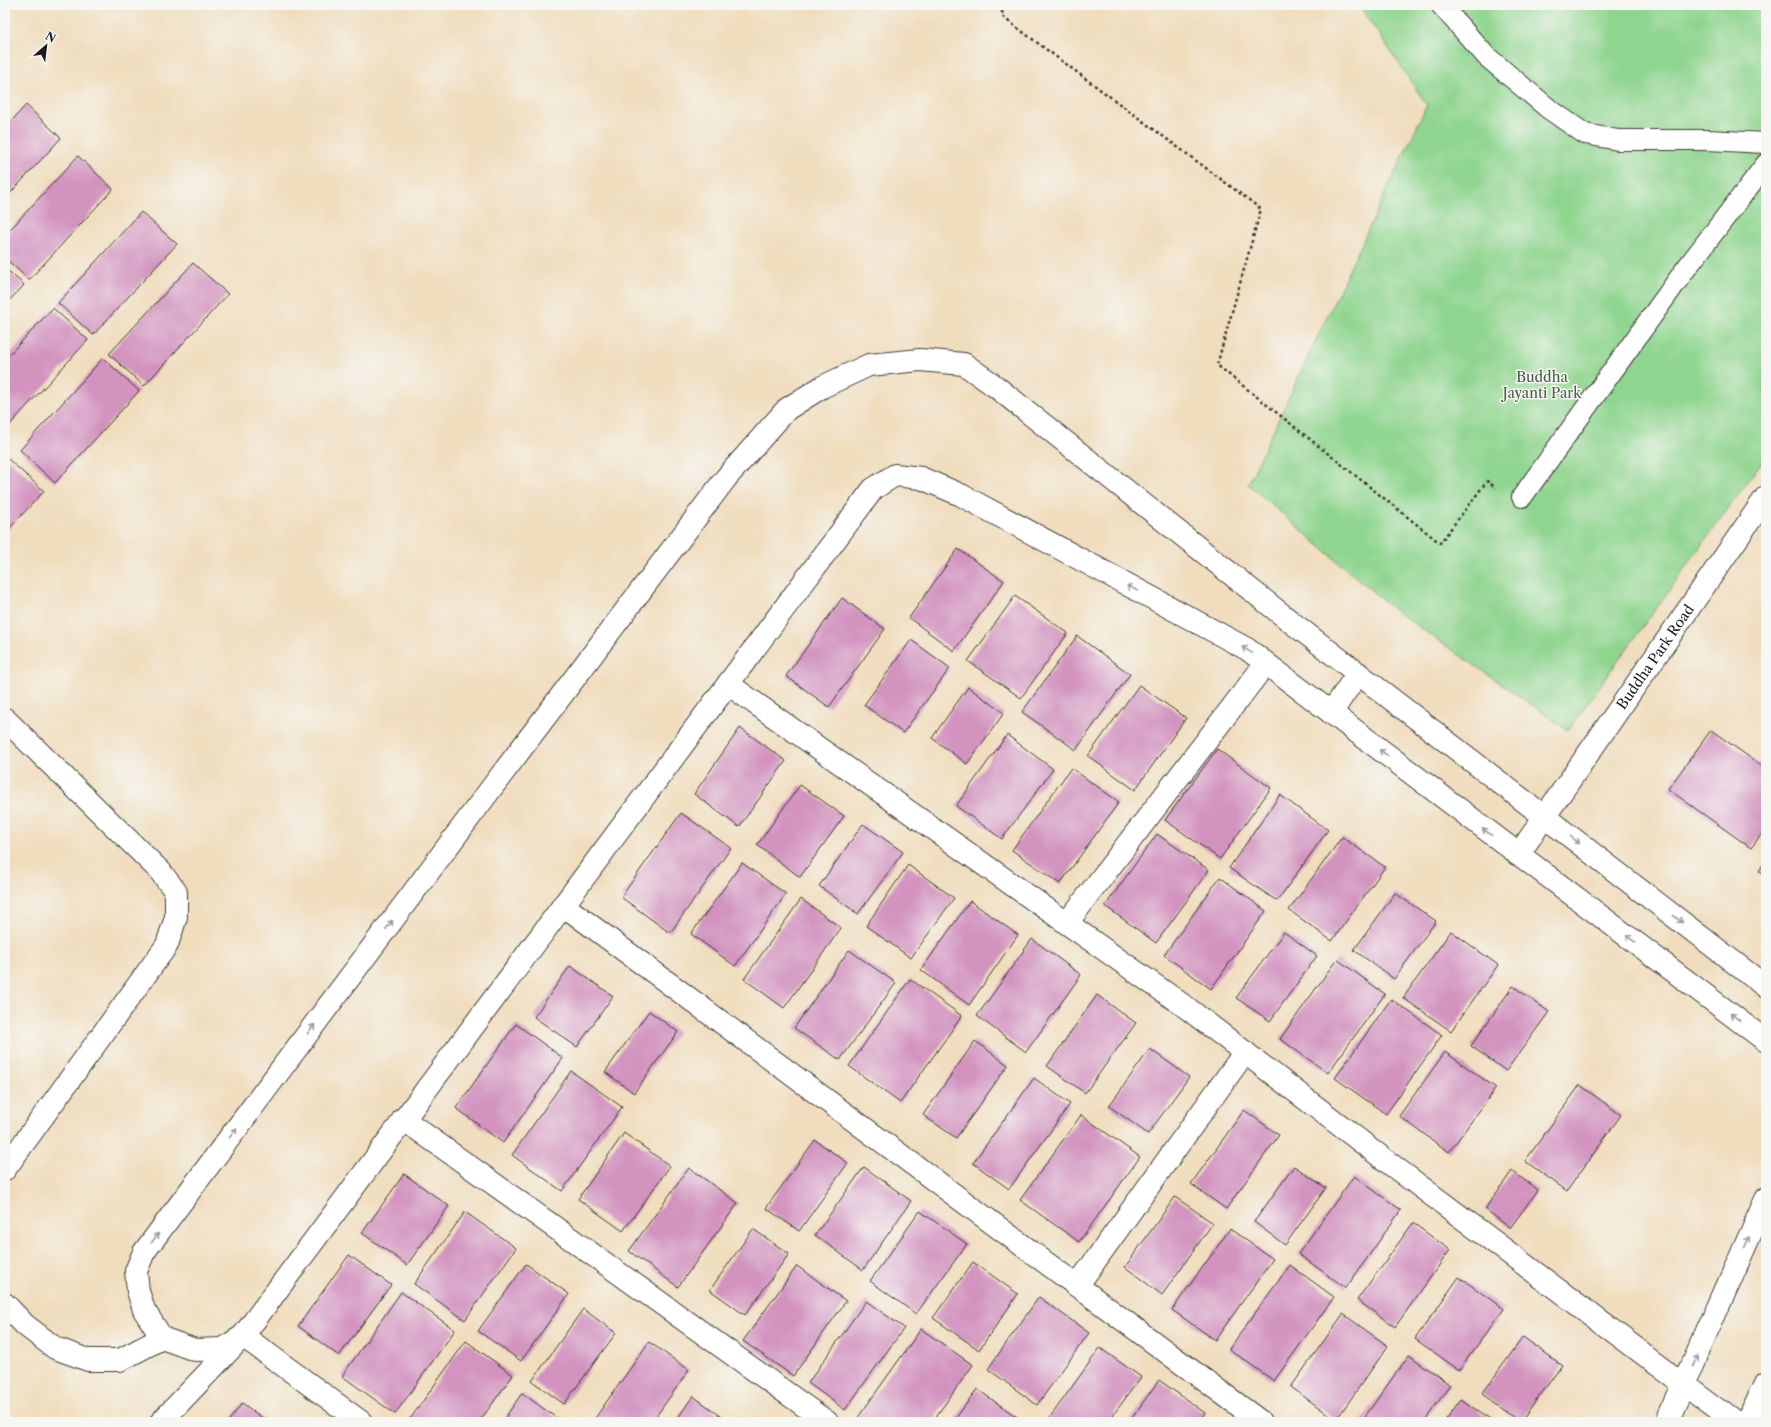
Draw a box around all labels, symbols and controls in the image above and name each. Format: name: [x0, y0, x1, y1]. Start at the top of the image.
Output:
north arrow: [26, 26, 66, 66]
text: N: [43, 29, 59, 46]
park label: Buddha Jayanti Park: [1501, 368, 1582, 402]
one-way arrow: [1127, 583, 1139, 591]
street label: Buddha Park Road: [1613, 601, 1698, 713]
one-way arrow: [1241, 645, 1253, 653]
one-way arrow: [1379, 749, 1390, 757]
one-way arrow: [1482, 828, 1493, 836]
one-way arrow: [1570, 836, 1581, 844]
one-way arrow: [1673, 915, 1684, 923]
one-way arrow: [385, 920, 393, 931]
one-way arrow: [1626, 935, 1637, 944]
one-way arrow: [1730, 1013, 1741, 1022]
one-way arrow: [307, 1024, 315, 1035]
one-way arrow: [229, 1128, 237, 1139]
one-way arrow: [151, 1232, 160, 1243]
one-way arrow: [1744, 1236, 1751, 1248]
one-way arrow: [1692, 1356, 1699, 1368]

